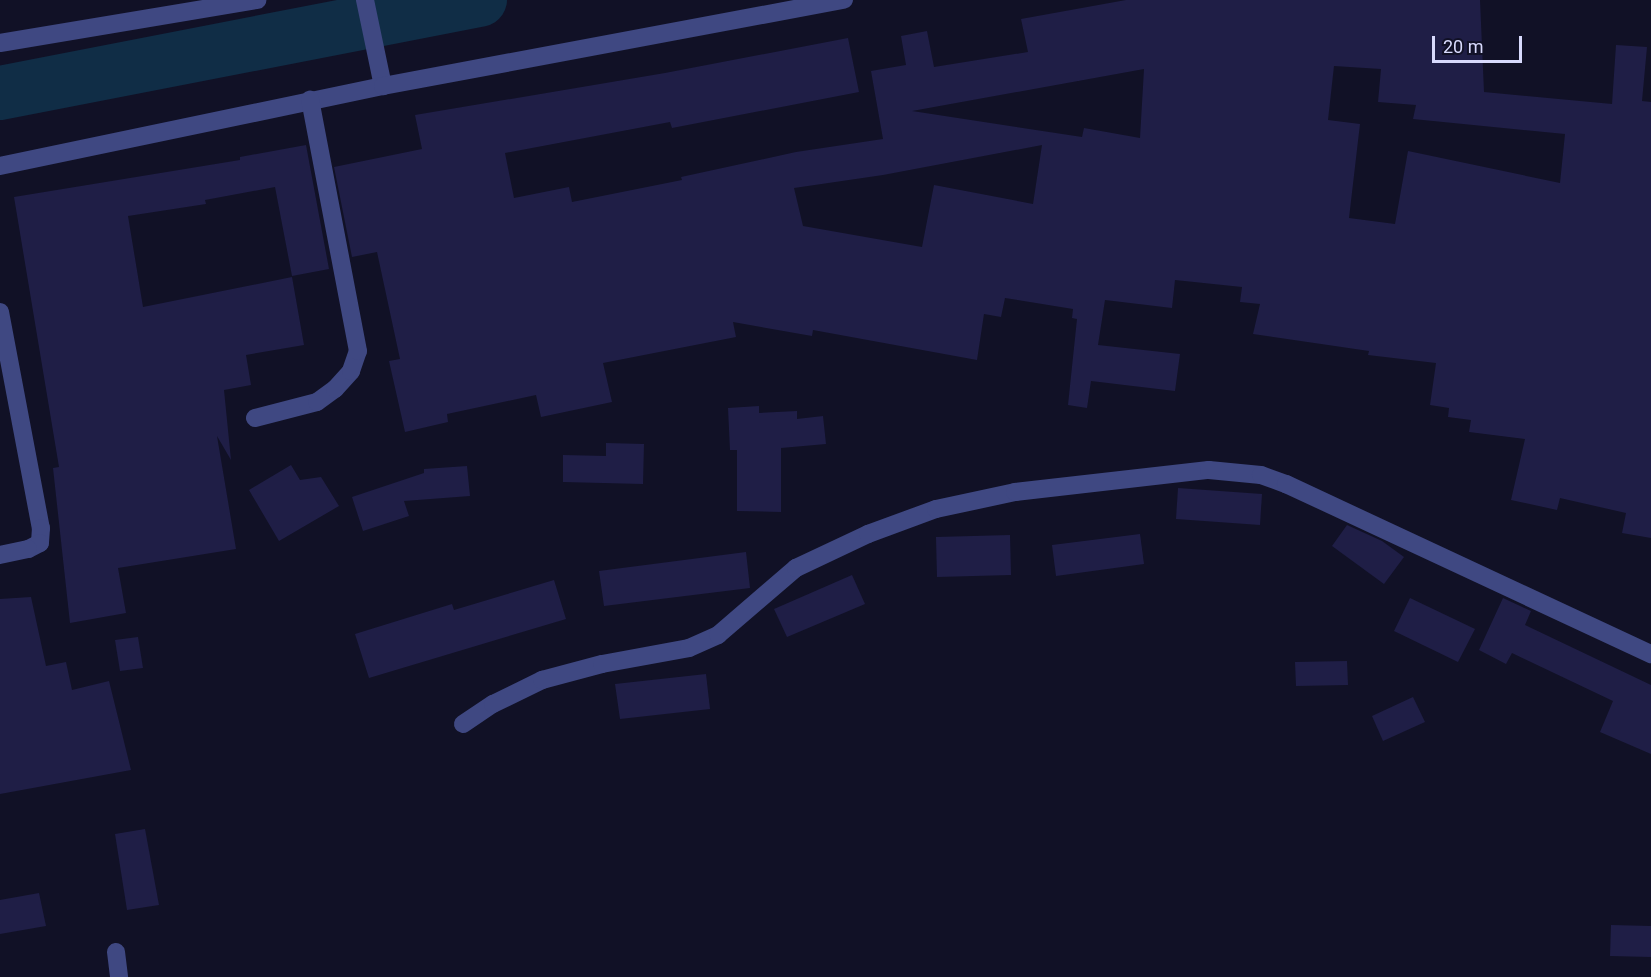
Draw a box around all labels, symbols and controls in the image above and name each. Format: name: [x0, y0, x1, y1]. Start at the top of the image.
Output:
scale bar: [1435, 24, 1525, 62]
text: 20 m: [1443, 36, 1483, 57]

